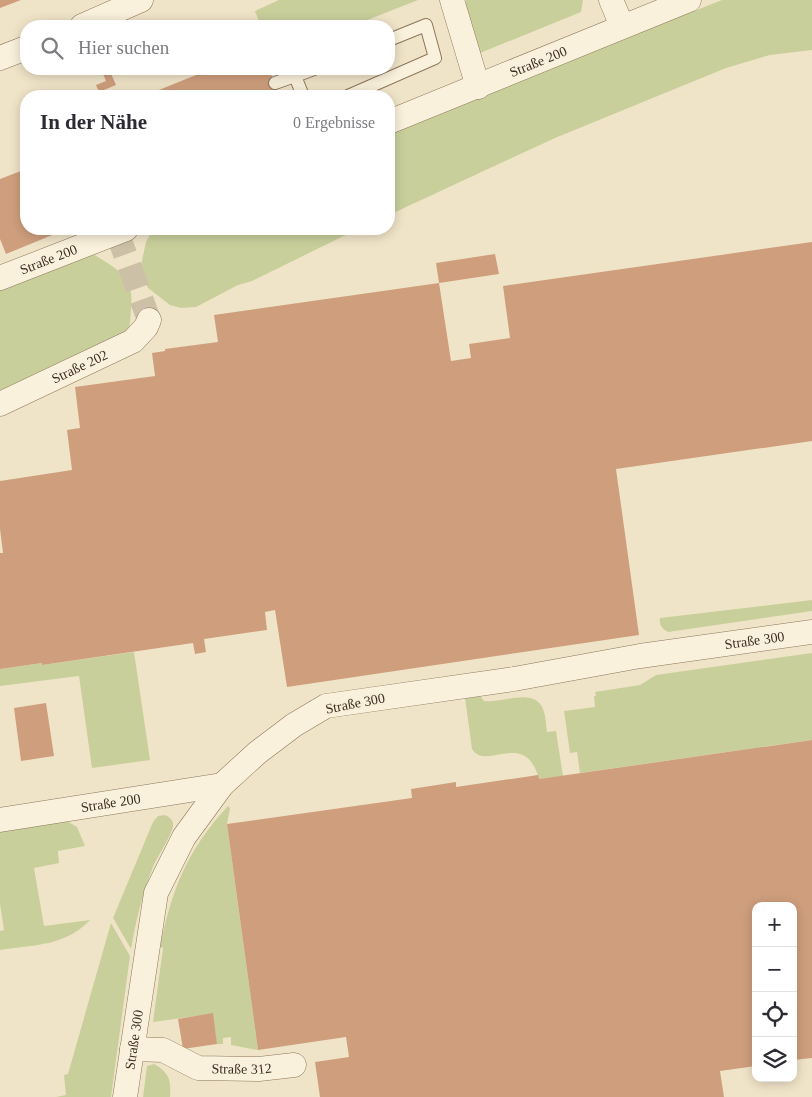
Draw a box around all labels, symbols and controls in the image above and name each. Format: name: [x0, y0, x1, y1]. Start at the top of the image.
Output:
search box: [20, 20, 395, 75]
icon: search: [38, 34, 66, 62]
text: Hier suchen: [78, 37, 169, 58]
street label: Straße 200: [508, 44, 569, 80]
text: In der Nähe: [40, 110, 147, 134]
text: 0 Ergebnisse: [293, 114, 375, 131]
street label: Straße 200: [18, 242, 79, 278]
street label: Straße 202: [49, 347, 110, 386]
street label: Straße 300: [724, 629, 785, 652]
street label: Straße 300: [324, 690, 386, 717]
street label: Straße 200: [80, 791, 142, 815]
map controls: [752, 902, 797, 1082]
button: +: [752, 902, 797, 947]
button: −: [752, 947, 797, 992]
button: locate: [752, 992, 797, 1037]
street label: Straße 300: [122, 1009, 146, 1071]
button: layers: [752, 1037, 797, 1082]
street label: Straße 312: [211, 1061, 273, 1077]

